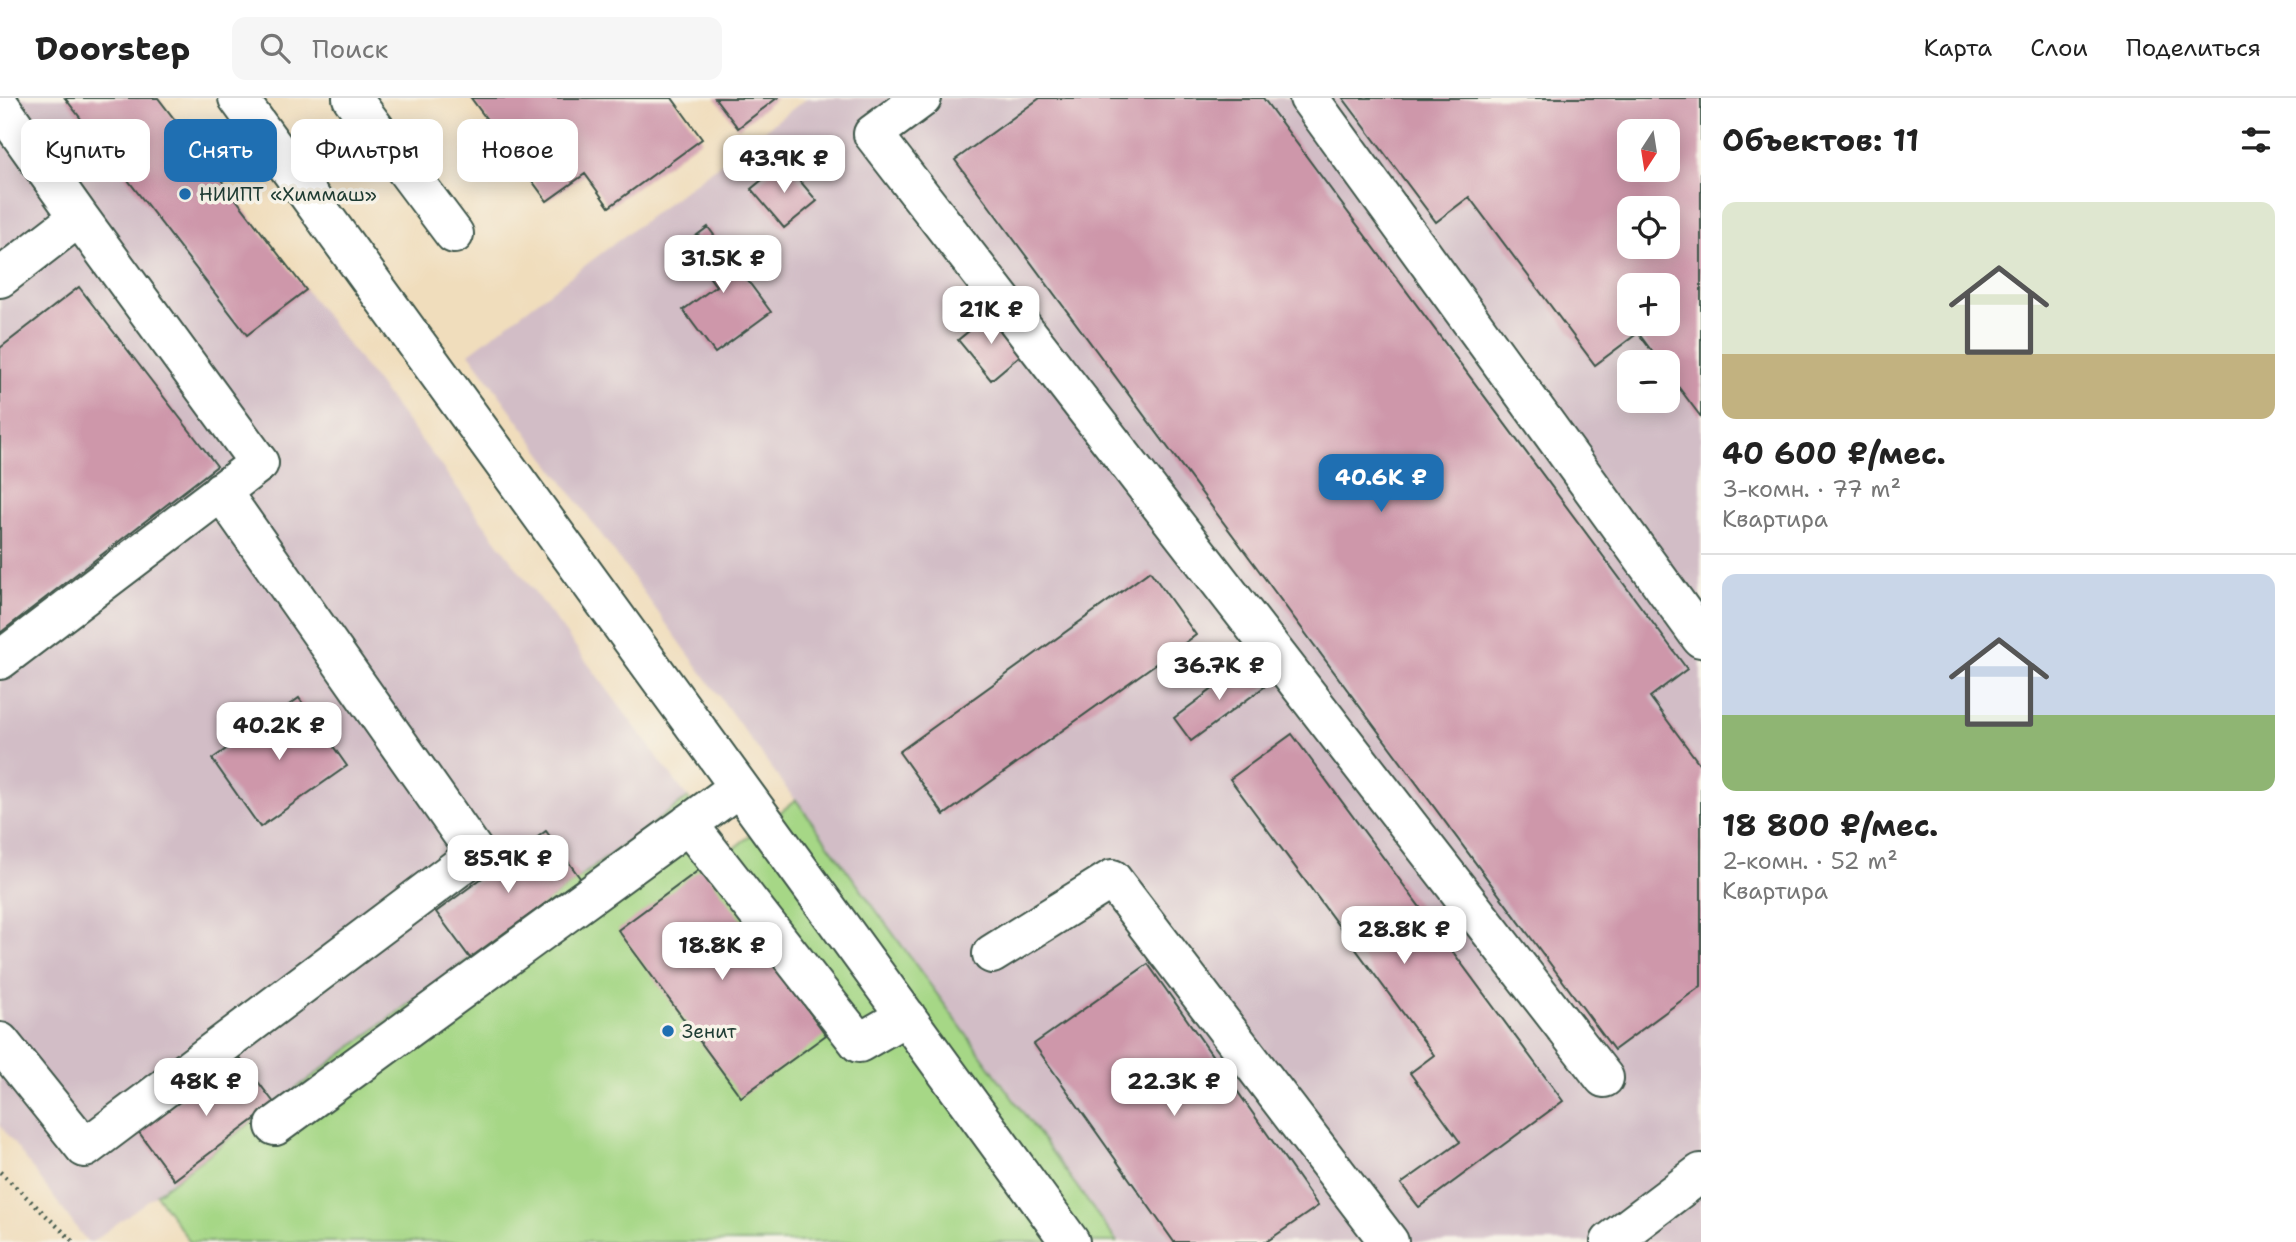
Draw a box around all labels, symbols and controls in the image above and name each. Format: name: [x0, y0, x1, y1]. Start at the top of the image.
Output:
search box: [232, 17, 722, 80]
text: Doorstep: [35, 26, 190, 71]
icon: search: [256, 29, 294, 67]
text: Поиск: [312, 31, 388, 66]
text: Карта: [1924, 32, 1992, 64]
text: Слои: [2030, 32, 2088, 64]
text: Поделиться: [2126, 32, 2261, 64]
chip: Купить: [21, 119, 150, 182]
chip: Снять: [164, 119, 277, 182]
chip: Фильтры: [291, 119, 443, 182]
chip: Новое: [457, 119, 578, 182]
north arrow: [1617, 119, 1680, 182]
map controls: [1617, 119, 1680, 413]
text: Объектов: 11: [1722, 120, 1919, 161]
icon: filters: [2237, 121, 2275, 159]
pin: 43.9K ₽: [719, 136, 849, 195]
text: 43.9K ₽: [739, 143, 829, 173]
place label: НИИПТ «Химмаш»: [199, 182, 377, 207]
marker: НИИПТ «Химмаш»: [177, 186, 193, 202]
button: locate: [1617, 196, 1680, 259]
pin: 31.5K ₽: [658, 236, 788, 295]
text: 31.5K ₽: [680, 243, 766, 273]
icon: home: [1936, 247, 2062, 373]
button: +: [1617, 273, 1680, 336]
pin: 21K ₽: [942, 286, 1040, 346]
text: 21K ₽: [958, 294, 1024, 324]
button: −: [1617, 350, 1680, 413]
text: 40 600 ₽/мес.: [1722, 433, 1946, 474]
pin: 40.6K ₽: [1316, 454, 1446, 514]
text: 40.6K ₽: [1335, 462, 1427, 492]
text: 3-комн. · 77 m²: [1722, 474, 1901, 504]
text: Квартира: [1722, 504, 1828, 534]
icon: home: [1936, 619, 2062, 745]
pin: 36.7K ₽: [1154, 642, 1284, 702]
text: 36.7K ₽: [1173, 650, 1265, 680]
pin: 40.2K ₽: [214, 702, 344, 762]
text: 40.2K ₽: [233, 710, 325, 740]
text: 18 800 ₽/мес.: [1722, 805, 1938, 846]
pin: 85.9K ₽: [443, 836, 573, 895]
text: 85.9K ₽: [463, 843, 553, 873]
text: 2-комн. · 52 m²: [1722, 846, 1898, 876]
text: Квартира: [1722, 876, 1828, 906]
pin: 28.8K ₽: [1339, 906, 1469, 966]
text: 28.8K ₽: [1357, 914, 1451, 944]
pin: 18.8K ₽: [657, 922, 787, 982]
text: 18.8K ₽: [678, 930, 766, 960]
place label: Зенит: [682, 1019, 737, 1044]
marker: Зенит: [660, 1023, 676, 1039]
pin: 48K ₽: [157, 1058, 255, 1118]
pin: 22.3K ₽: [1109, 1058, 1239, 1118]
text: 48K ₽: [170, 1066, 242, 1096]
text: 22.3K ₽: [1127, 1066, 1221, 1096]

